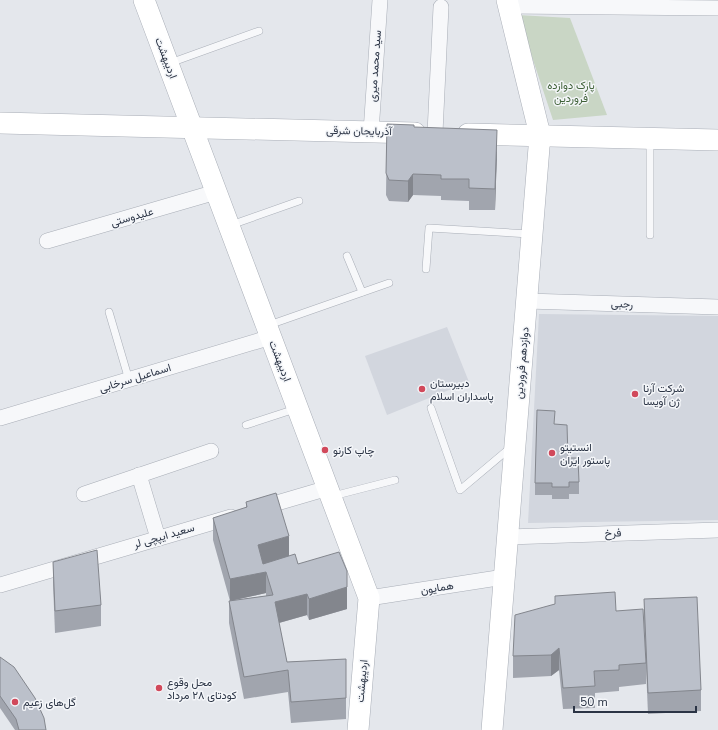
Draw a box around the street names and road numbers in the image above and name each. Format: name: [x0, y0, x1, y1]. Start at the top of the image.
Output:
street label: سید محمد میری: [365, 29, 385, 102]
street label: اردیبهشت: [151, 35, 181, 81]
street label: آذربایجان شرقی: [326, 123, 393, 139]
street label: علیدوستی: [109, 204, 155, 230]
street label: رجبی: [611, 296, 634, 312]
street label: دوازدهم فروردین: [511, 326, 533, 400]
street label: اردیبهشت: [265, 338, 295, 384]
street label: اسماعیل سرخابی: [97, 360, 173, 396]
street label: سعید ایپچی لر: [131, 520, 197, 552]
street label: فرخ: [604, 525, 622, 541]
street label: همایون: [419, 578, 455, 598]
street label: اردیبهشت: [353, 659, 371, 703]

